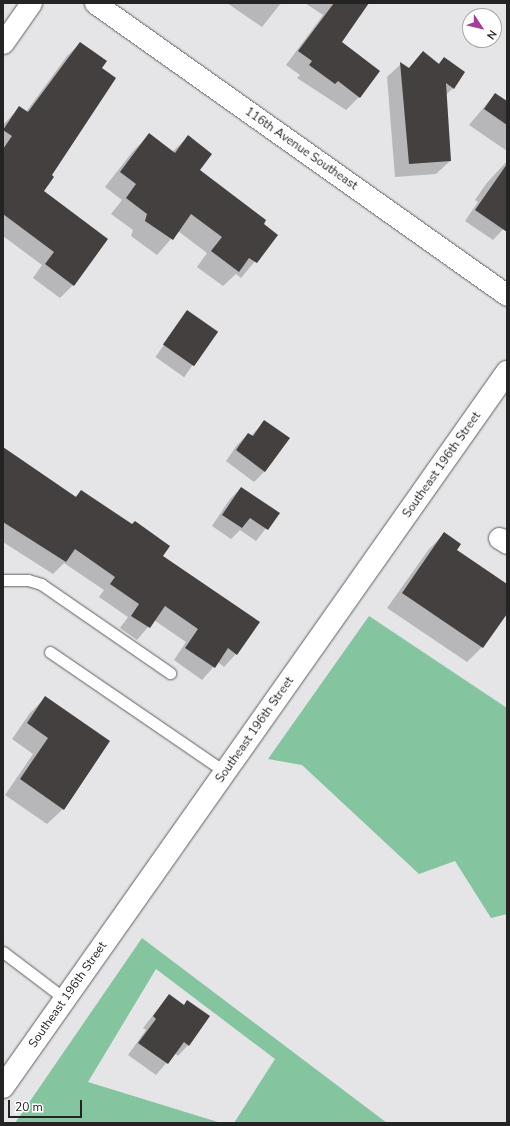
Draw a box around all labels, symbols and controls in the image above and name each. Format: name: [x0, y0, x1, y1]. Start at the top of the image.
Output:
north arrow: [462, 8, 502, 48]
text: N: [483, 27, 500, 42]
street label: 116th Avenue Southeast: [242, 105, 360, 193]
street label: Southeast 196th Street: [400, 409, 484, 521]
street label: Southeast 196th Street: [213, 674, 297, 786]
street label: Southeast 196th Street: [26, 939, 110, 1051]
scale bar: [10, 1092, 84, 1118]
text: 20 m: [15, 1099, 43, 1115]

